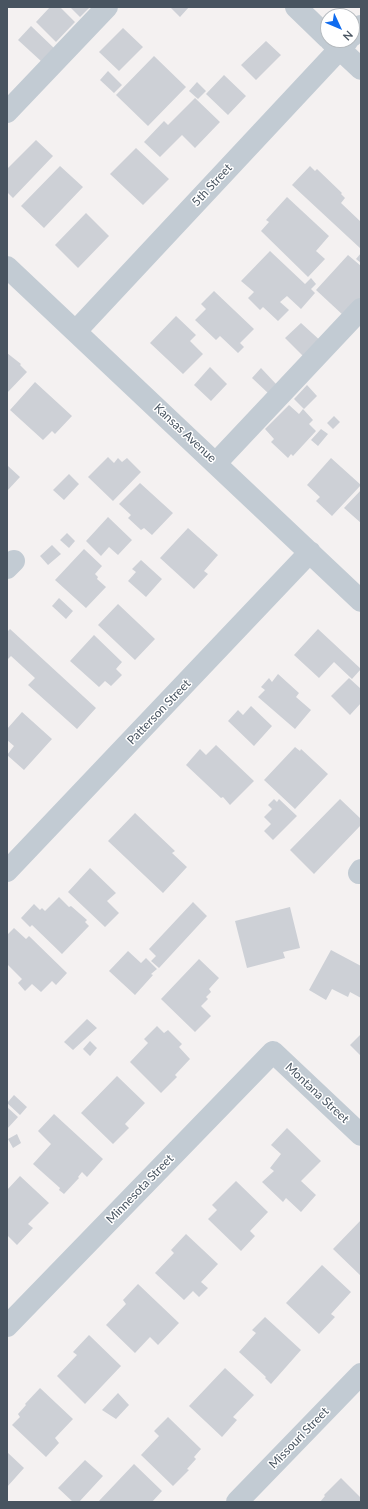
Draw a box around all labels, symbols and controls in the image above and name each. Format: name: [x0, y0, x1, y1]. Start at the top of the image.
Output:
north arrow: [320, 8, 360, 48]
text: N: [341, 28, 356, 44]
street label: 5th Street: [189, 161, 235, 209]
street label: Kansas Avenue: [151, 401, 219, 465]
street label: Patterson Street: [124, 676, 194, 748]
street label: Montana Street: [282, 1060, 352, 1126]
street label: Minnesota Street: [103, 1151, 177, 1227]
street label: Missouri Street: [266, 1404, 332, 1472]

